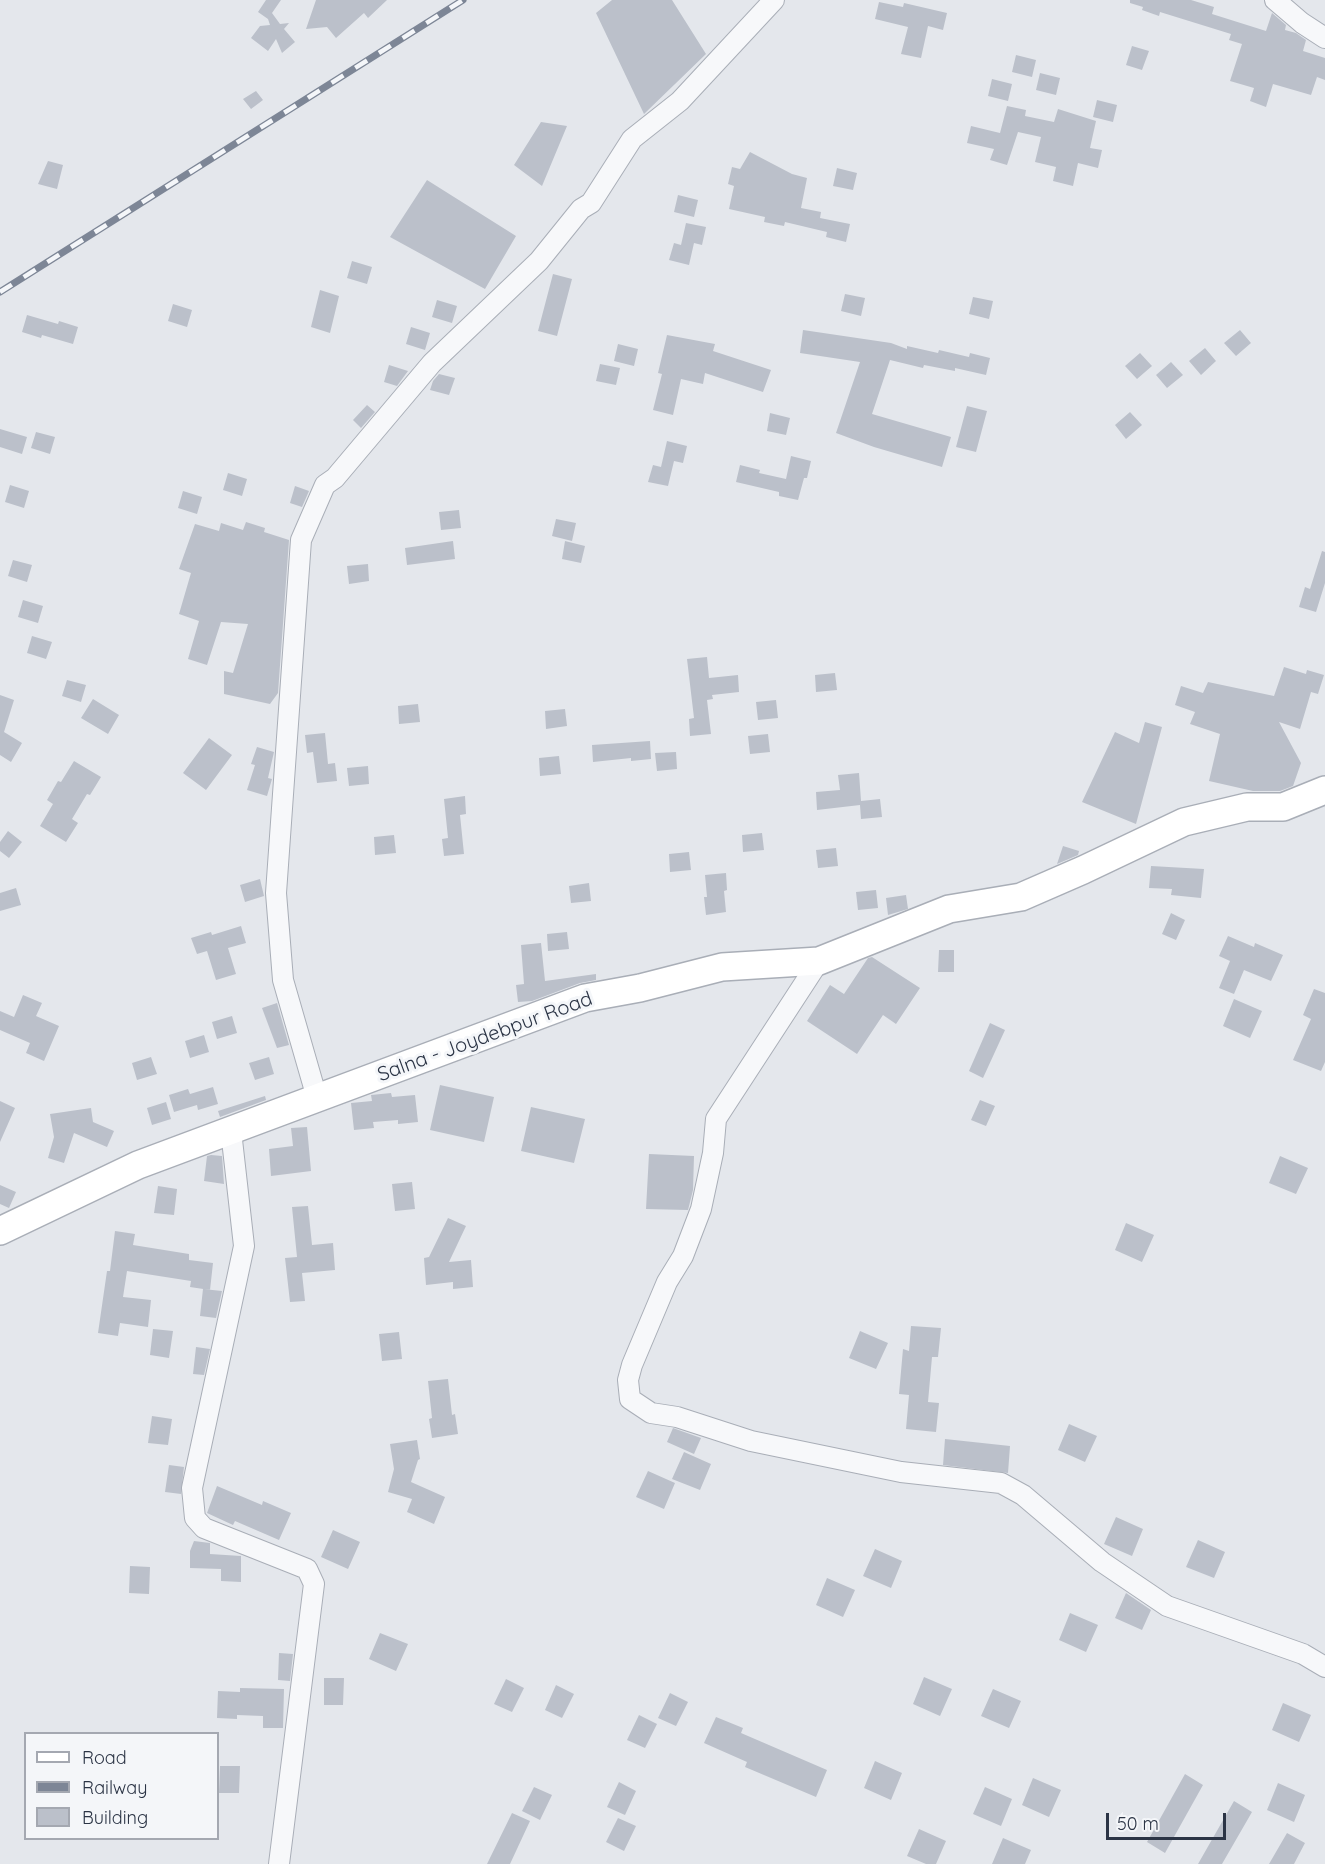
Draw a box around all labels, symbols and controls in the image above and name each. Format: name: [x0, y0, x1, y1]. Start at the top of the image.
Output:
street label: Salna - Joydebpur Road: [374, 987, 596, 1087]
legend: [24, 1732, 219, 1840]
text: Road: [82, 1746, 127, 1769]
text: Railway: [82, 1776, 148, 1799]
scale bar: [1109, 1801, 1229, 1839]
text: Building: [82, 1806, 148, 1829]
text: 50 m: [1117, 1812, 1159, 1835]

